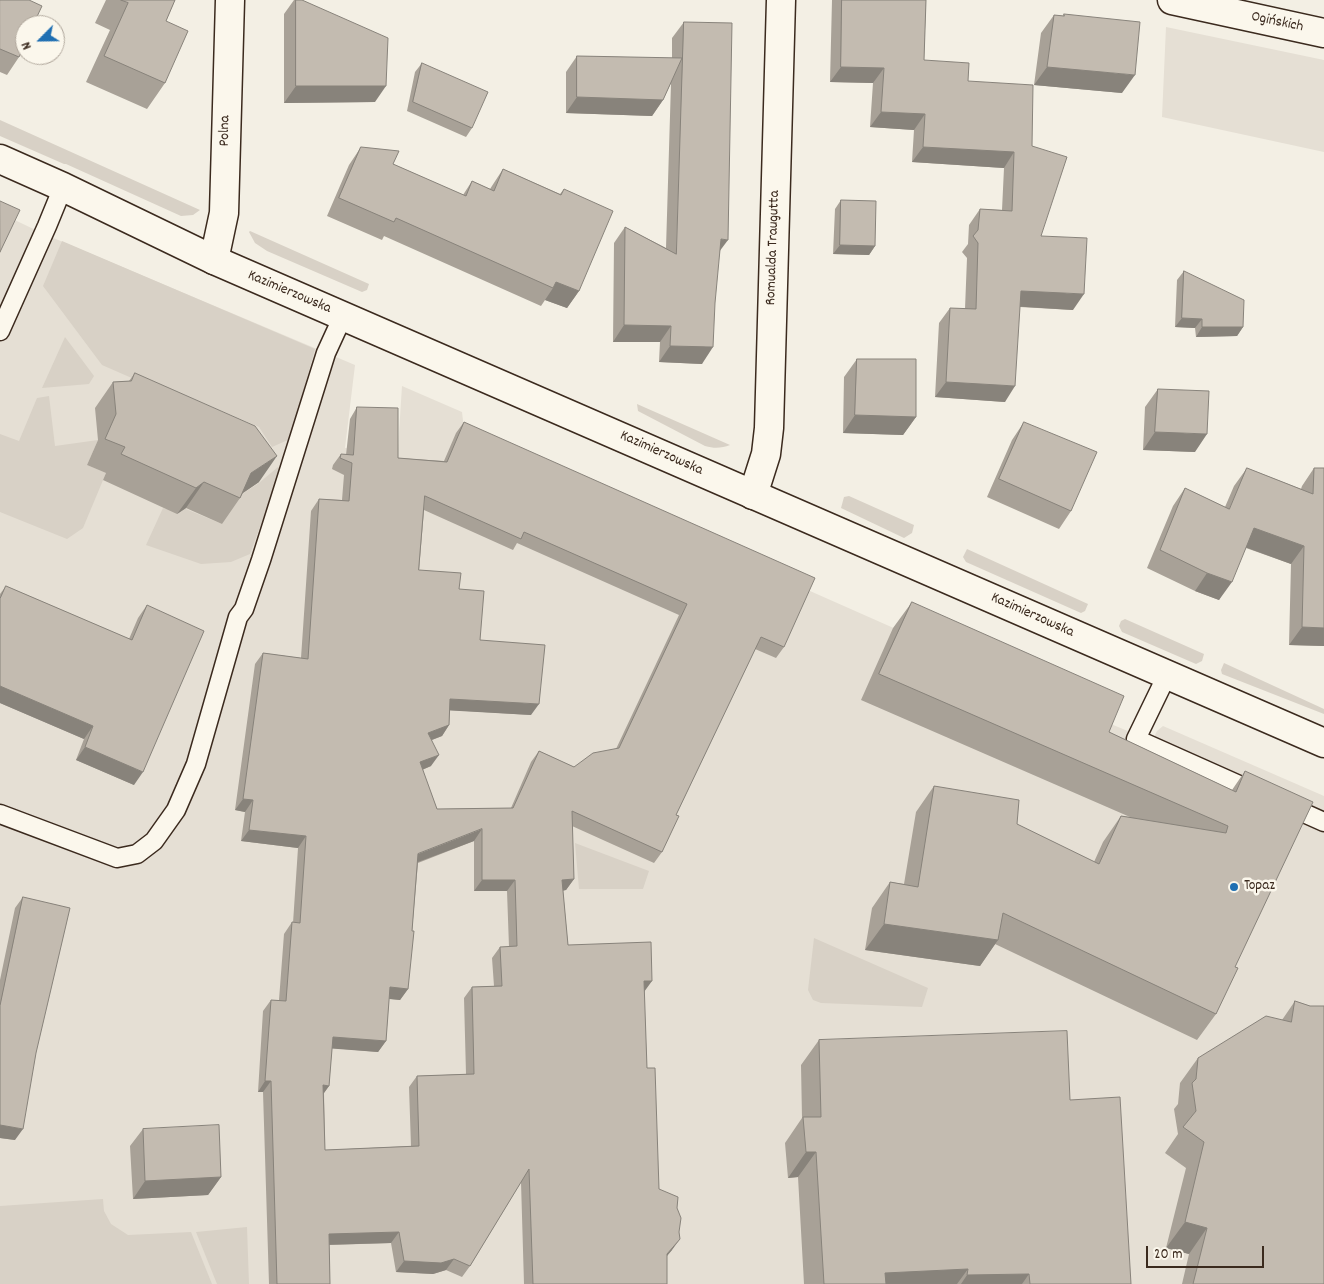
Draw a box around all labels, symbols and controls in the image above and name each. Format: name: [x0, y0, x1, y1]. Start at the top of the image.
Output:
street label: Ogińskich: [1249, 9, 1305, 37]
north arrow: [15, 15, 65, 65]
text: N: [17, 38, 38, 53]
street label: Polna: [217, 115, 235, 147]
street label: Romualda Traugutta: [763, 190, 785, 306]
street label: Kazimierzowska: [244, 267, 334, 319]
street label: Kazimierzowska: [617, 428, 705, 480]
street label: Kazimierzowska: [988, 590, 1076, 642]
place label: Topaz: [1244, 878, 1275, 896]
marker: Topaz: [1228, 881, 1240, 893]
scale bar: [1149, 1236, 1266, 1268]
text: 20 m: [1154, 1244, 1182, 1266]

